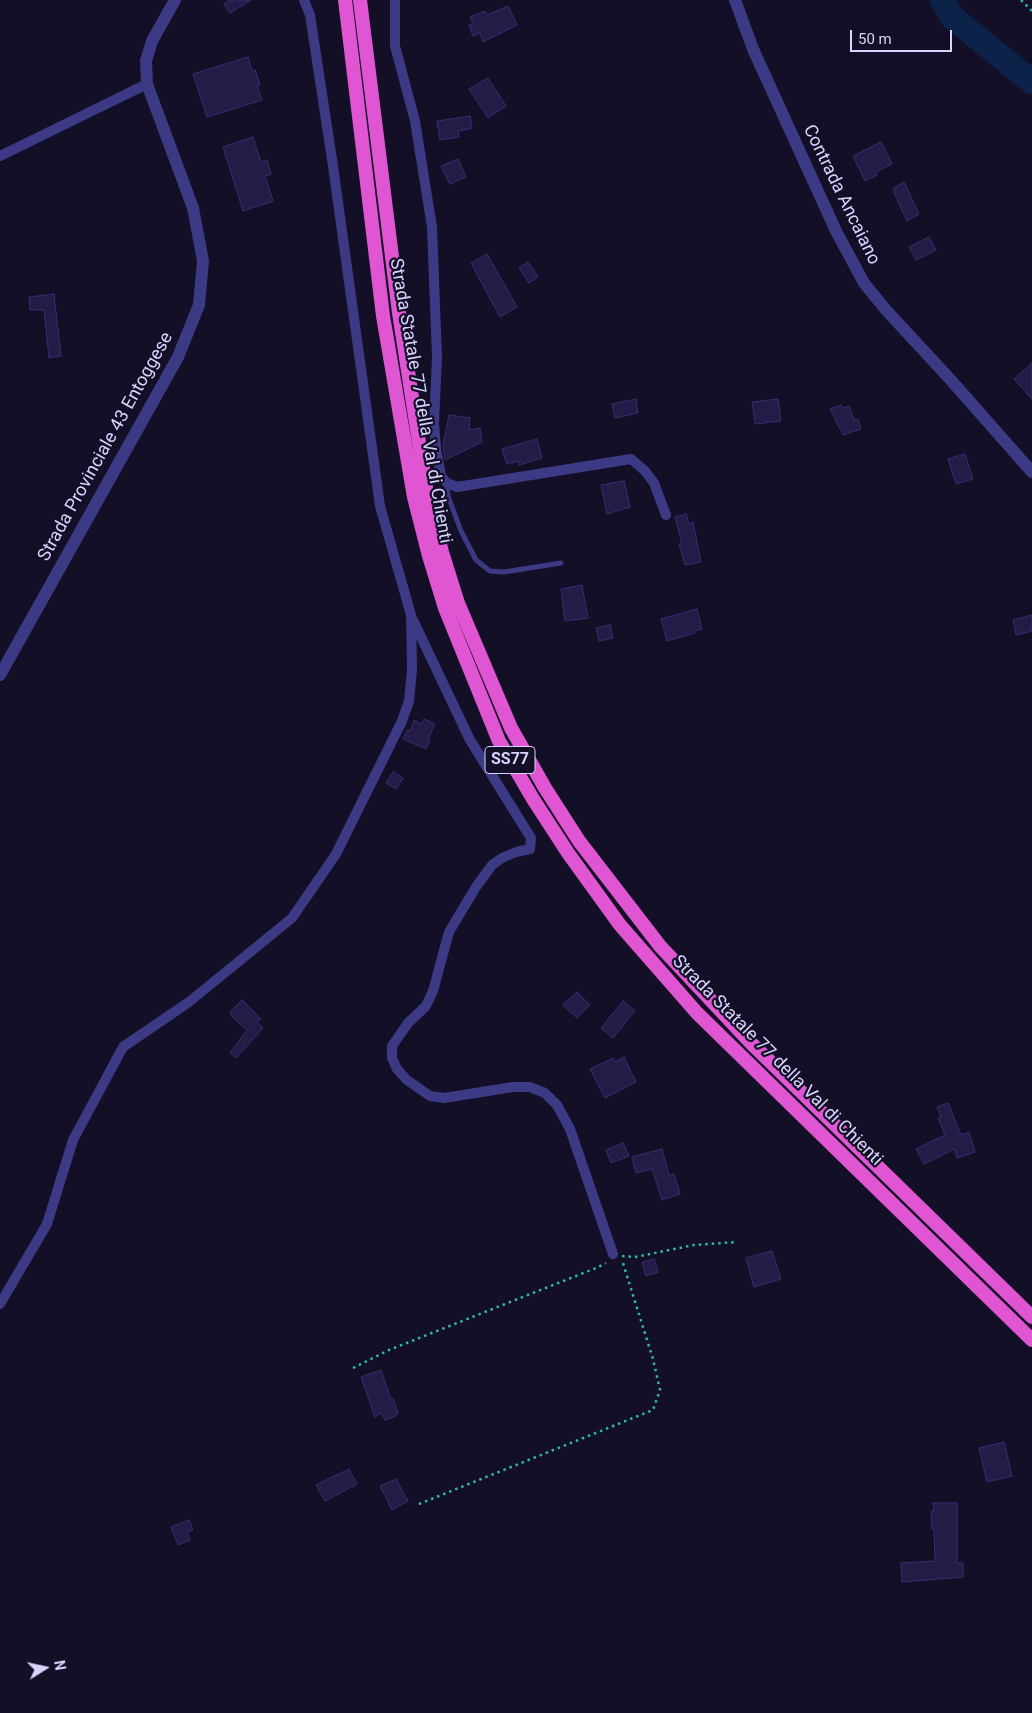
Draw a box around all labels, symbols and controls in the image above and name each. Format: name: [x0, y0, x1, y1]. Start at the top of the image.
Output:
scale bar: [852, 20, 954, 52]
text: 50 m: [858, 30, 892, 48]
street label: Contrada Ancaiano: [798, 121, 884, 269]
street label: Strada Statale 77 della Val di Chienti: [384, 257, 456, 545]
street label: Strada Provinciale 43 Entoggese: [34, 329, 178, 565]
road number: SS77: [485, 746, 535, 774]
street label: Strada Statale 77 della Val di Chienti: [667, 951, 887, 1171]
north arrow: [20, 1643, 70, 1693]
text: N: [51, 1659, 69, 1672]

